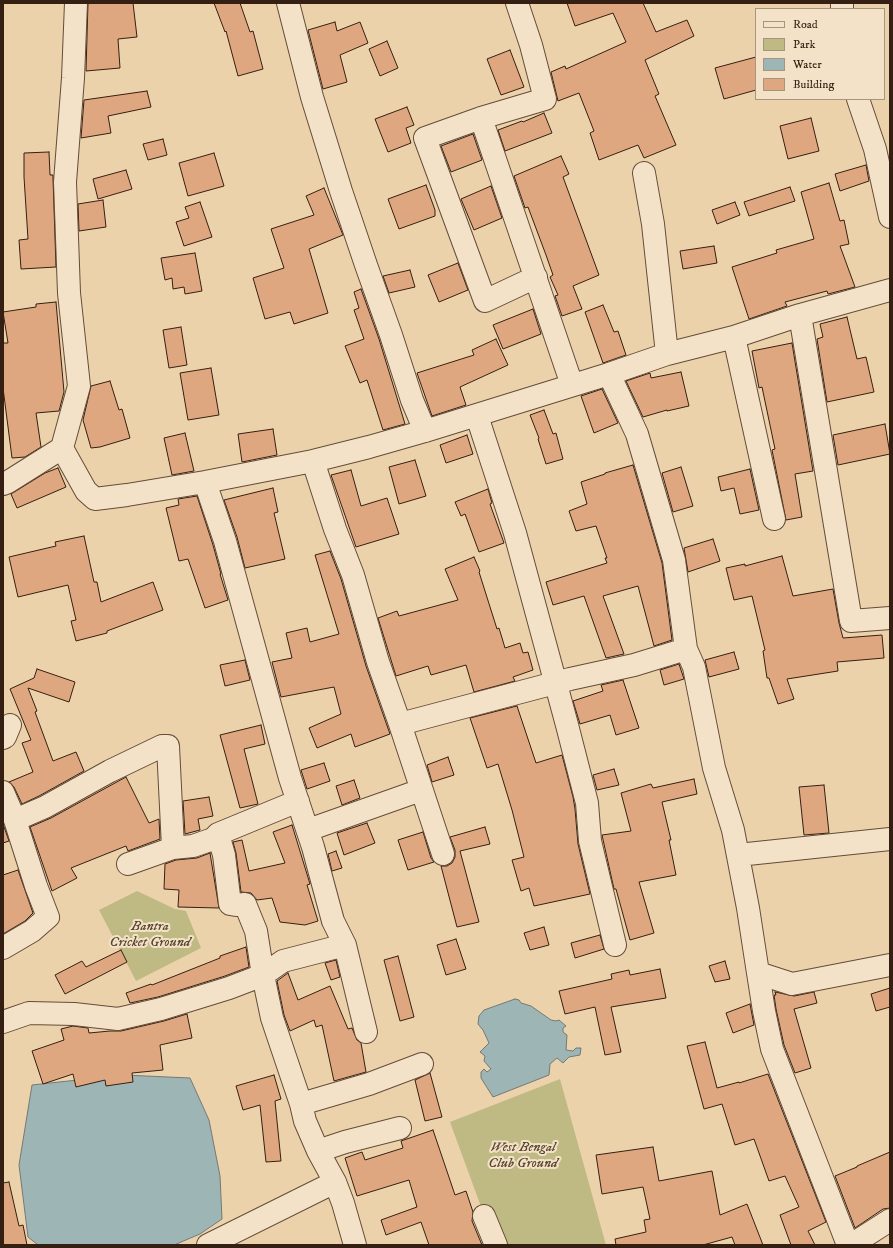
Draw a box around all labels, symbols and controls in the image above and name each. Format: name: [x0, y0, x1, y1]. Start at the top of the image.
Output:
legend: [755, 8, 885, 100]
text: Road: [793, 17, 818, 32]
text: Park: [793, 37, 815, 52]
text: Water: [793, 57, 822, 72]
text: Building: [793, 77, 834, 92]
park label: Bantra Cricket Ground: [110, 919, 190, 952]
park label: West Bengal Club Ground: [488, 1140, 558, 1172]

